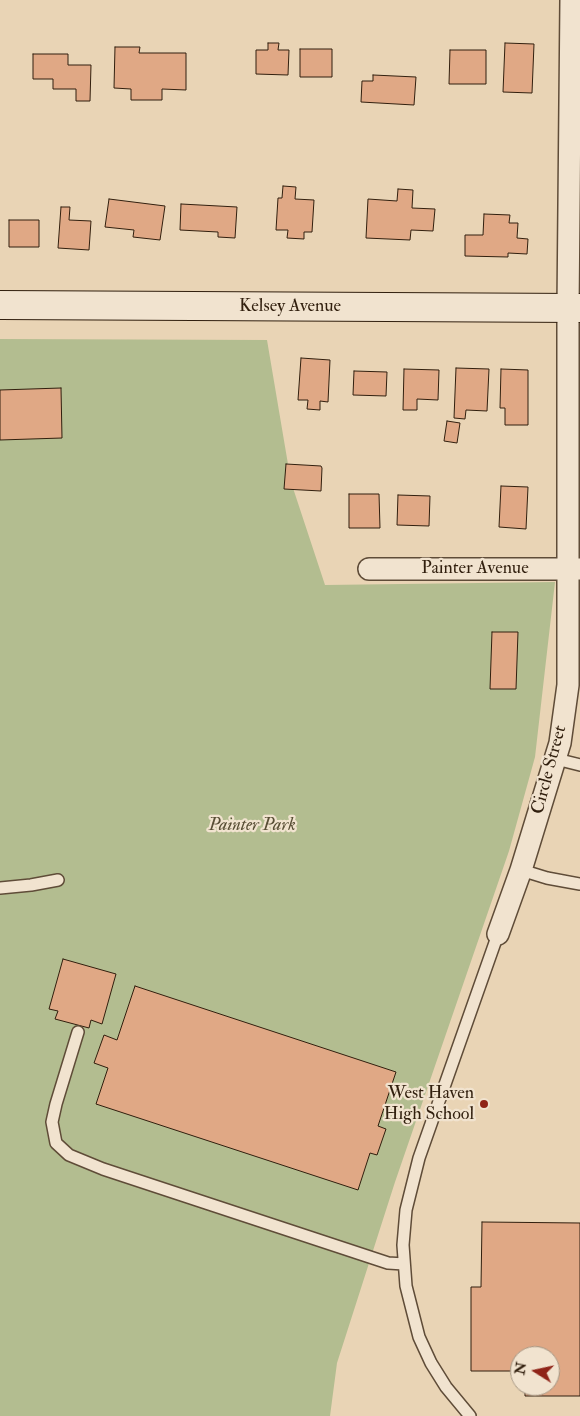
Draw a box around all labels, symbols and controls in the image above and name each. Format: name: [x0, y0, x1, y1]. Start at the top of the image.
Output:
street label: Kelsey Avenue: [239, 296, 341, 318]
street label: Painter Avenue: [421, 558, 529, 580]
street label: Circle Street: [528, 723, 572, 817]
park label: Painter Park: [208, 815, 296, 837]
place label: West Haven High School: [384, 1083, 474, 1126]
marker: West Haven High School: [478, 1098, 490, 1110]
north arrow: [510, 1346, 560, 1396]
text: N: [511, 1361, 530, 1376]

